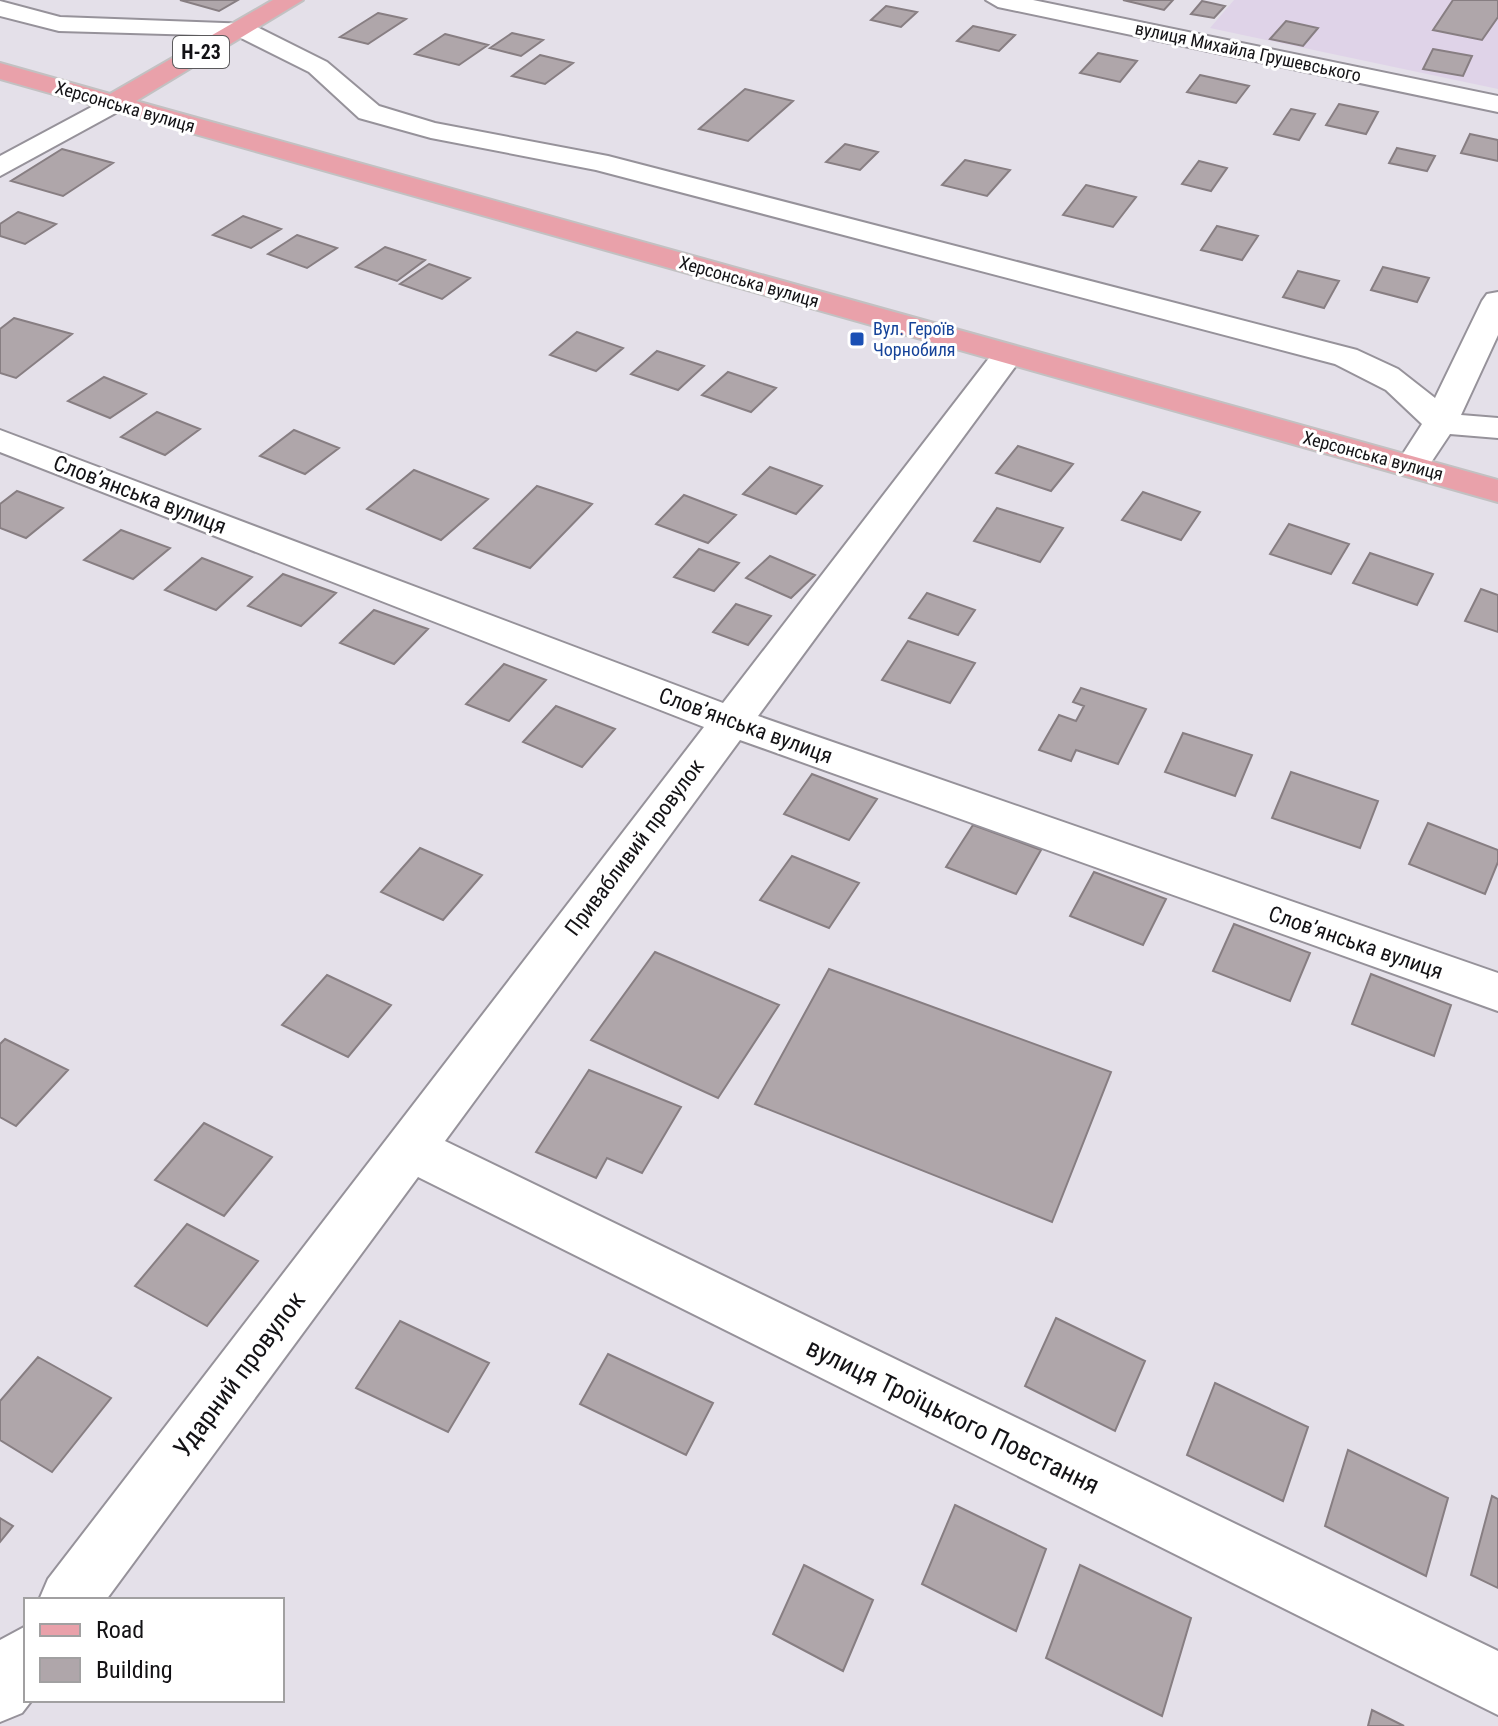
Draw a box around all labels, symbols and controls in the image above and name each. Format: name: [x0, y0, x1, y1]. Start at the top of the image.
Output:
street label: вулиця Михайла Грушевського: [1133, 17, 1363, 86]
road number: Н-23: [173, 36, 229, 68]
street label: Херсонська вулиця: [53, 77, 197, 137]
street label: Херсонська вулиця: [677, 252, 821, 312]
place label: Вул. Героїв Чорнобиля: [873, 318, 956, 360]
marker: Вул. Героїв Чорнобиля: [848, 330, 866, 348]
street label: Херсонська вулиця: [1301, 427, 1446, 484]
street label: Словʼянська вулиця: [50, 450, 230, 539]
street label: Словʼянська вулиця: [656, 682, 836, 769]
street label: Привабливий провулок: [560, 754, 709, 941]
street label: Словʼянська вулиця: [1265, 901, 1446, 984]
street label: Ударний провулок: [167, 1285, 311, 1463]
street label: вулиця Троїцького Повстання: [802, 1332, 1104, 1500]
legend: [24, 1598, 284, 1702]
text: Road: [96, 1616, 144, 1644]
text: Building: [96, 1656, 173, 1684]

